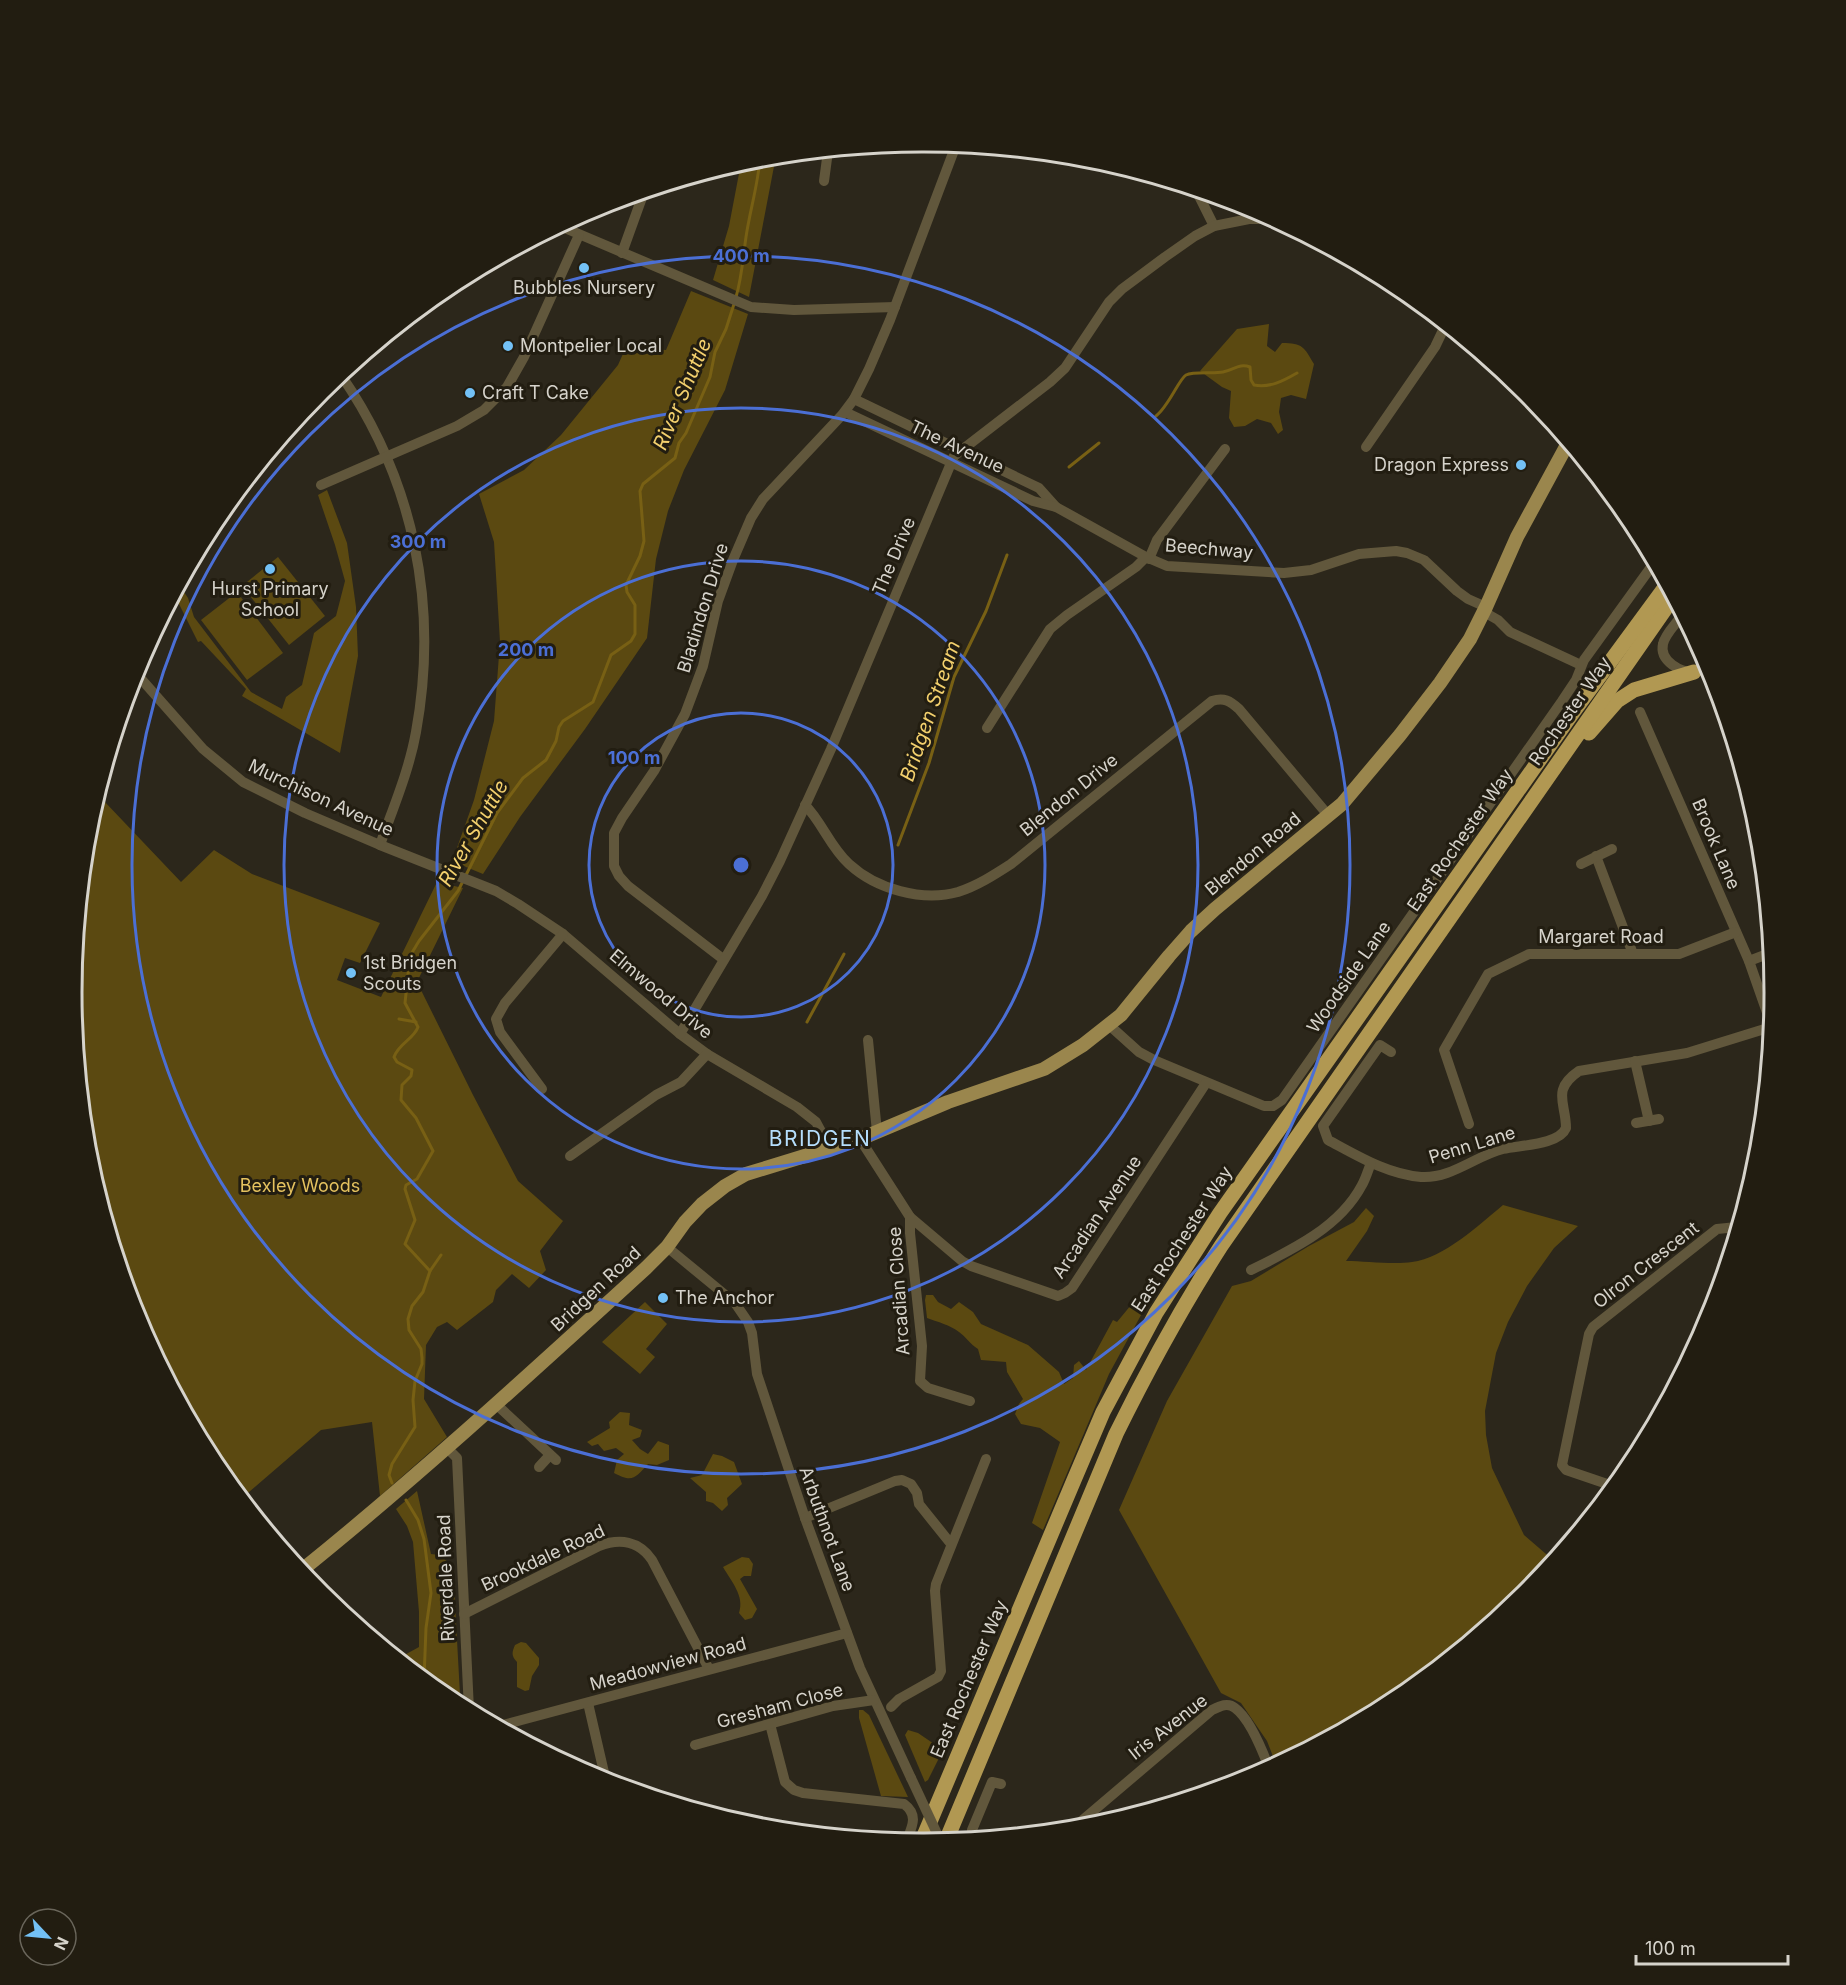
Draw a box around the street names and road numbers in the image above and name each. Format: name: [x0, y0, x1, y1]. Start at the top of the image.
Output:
street label: The Avenue: [907, 416, 1007, 477]
street label: The Drive: [868, 514, 919, 598]
street label: Beechway: [1164, 534, 1254, 563]
street label: Bladindon Drive: [673, 541, 732, 675]
street label: Rochester Way: [1524, 652, 1615, 769]
street label: Blendon Drive: [1016, 749, 1122, 840]
street label: Murchison Avenue: [245, 755, 397, 840]
street label: East Rochester Way: [1402, 764, 1517, 915]
street label: Brook Lane: [1688, 795, 1745, 892]
street label: Blendon Road: [1201, 808, 1305, 900]
street label: Woodside Lane: [1302, 917, 1395, 1037]
street label: Margaret Road: [1538, 926, 1664, 947]
street label: Elmwood Drive: [606, 945, 717, 1043]
street label: Penn Lane: [1426, 1121, 1518, 1168]
street label: Arcadian Avenue: [1048, 1151, 1146, 1282]
street label: East Rochester Way: [1127, 1162, 1236, 1315]
street label: Olron Crescent: [1589, 1217, 1703, 1312]
street label: Arcadian Close: [884, 1226, 913, 1356]
street label: Bridgen Road: [546, 1242, 645, 1335]
street label: Arbuthnot Lane: [795, 1463, 860, 1594]
street label: Riverdale Road: [433, 1514, 458, 1642]
street label: Brookdale Road: [478, 1520, 608, 1595]
street label: East Rochester Way: [926, 1597, 1011, 1761]
street label: Meadowview Road: [587, 1633, 748, 1695]
street label: Gresham Close: [714, 1679, 845, 1732]
street label: Iris Avenue: [1124, 1689, 1211, 1764]

